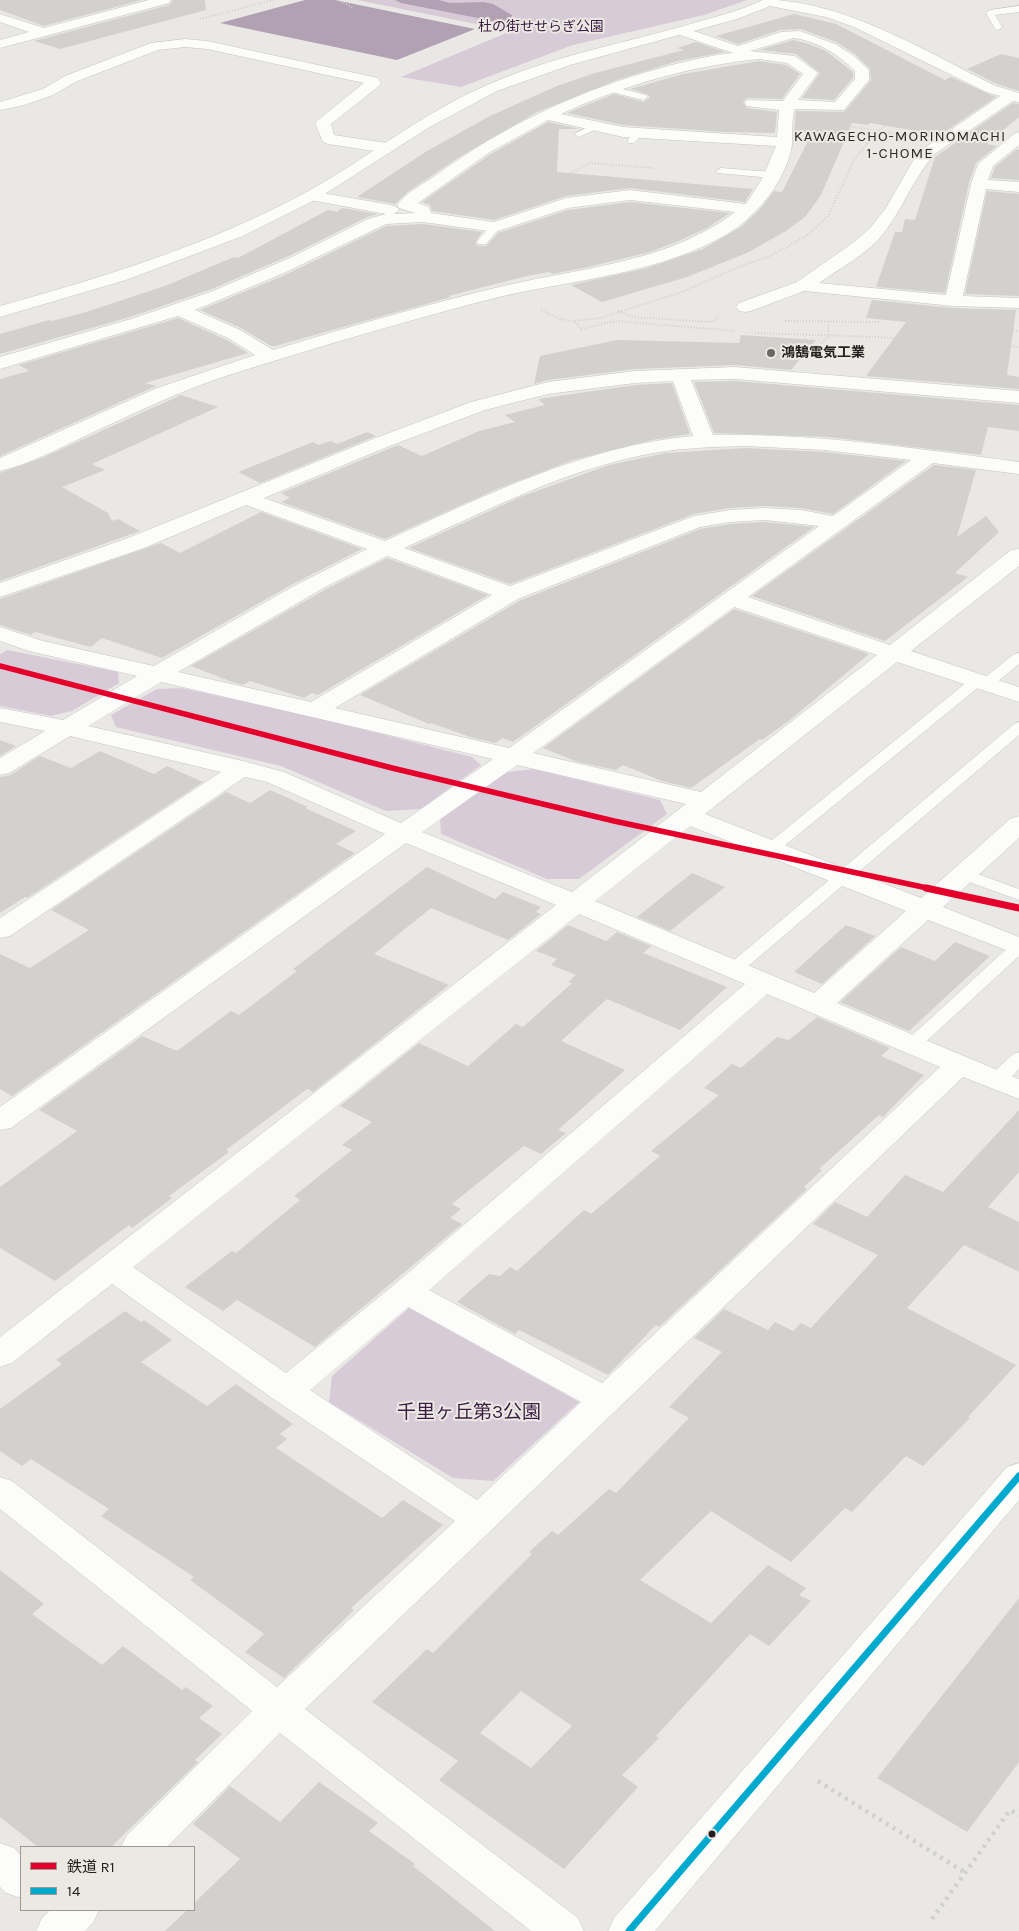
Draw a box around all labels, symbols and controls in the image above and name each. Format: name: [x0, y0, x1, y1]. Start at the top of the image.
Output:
park label: 杜の街せせらぎ公園: [478, 19, 604, 35]
district label: KAWAGECHO-MORINOMACHI 1-CHOME: [791, 128, 1009, 163]
place label: 鴻鵠電気工業: [781, 345, 865, 361]
marker: 鴻鵠電気工業: [765, 347, 777, 359]
park label: 千里ヶ丘第3公園: [397, 1402, 541, 1424]
unlabelled marker: [707, 1829, 717, 1839]
legend: [20, 1846, 195, 1911]
text: 鉄道 R1: [67, 1858, 115, 1876]
text: 14: [67, 1882, 80, 1900]

